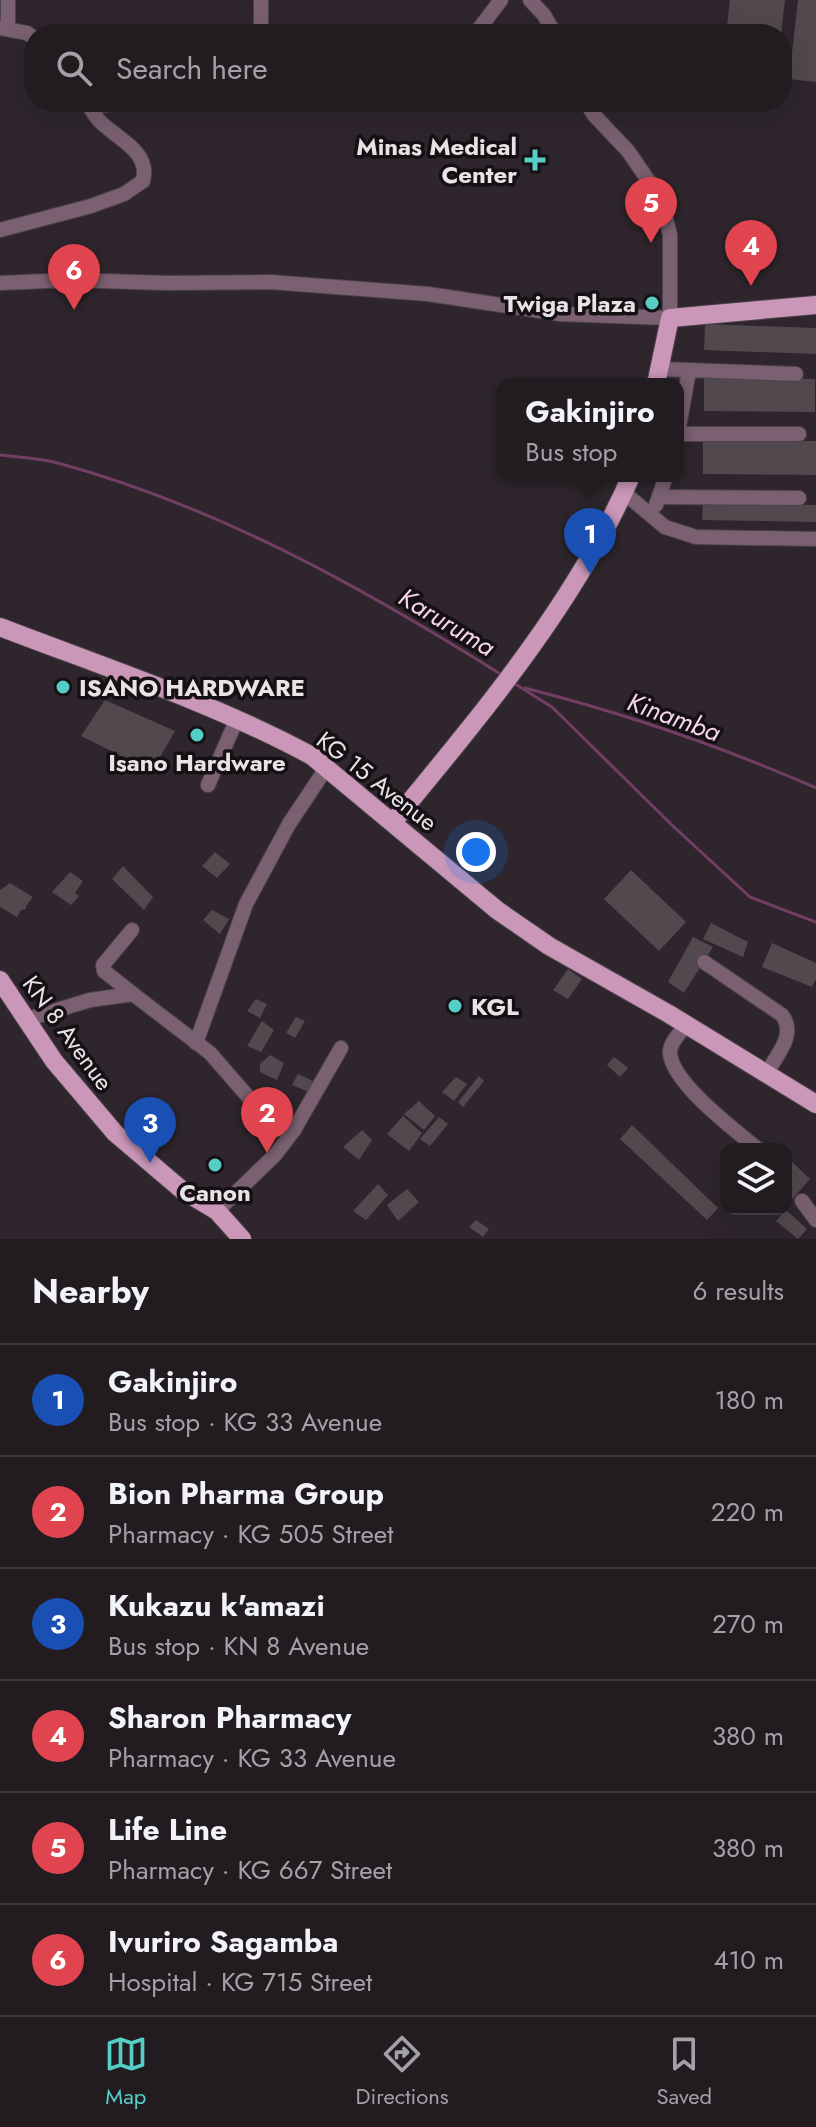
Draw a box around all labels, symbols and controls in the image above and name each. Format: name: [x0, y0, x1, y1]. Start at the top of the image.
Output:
search box: [24, 24, 792, 112]
icon: search: [52, 46, 96, 90]
text: Search here: [116, 47, 268, 90]
place label: Minas Medical Center: [356, 129, 517, 192]
marker: Minas Medical Center: [524, 149, 546, 171]
pin: 5: [625, 177, 677, 243]
pin: 4: [725, 220, 777, 286]
pin: 6: [48, 244, 100, 310]
place label: Twiga Plaza: [504, 286, 636, 321]
marker: Twiga Plaza: [643, 294, 661, 312]
popup: [496, 378, 684, 482]
text: Gakinjiro: [525, 390, 655, 433]
text: Bus stop: [525, 433, 617, 471]
pin: 1: [564, 508, 616, 574]
water label: Karuruma: [392, 578, 503, 666]
place label: ISANO HARDWARE: [79, 670, 305, 705]
marker: ISANO HARDWARE: [54, 678, 72, 696]
water label: Kinamba: [622, 683, 727, 752]
street label: KG 15 Avenue: [309, 723, 445, 839]
marker: Isano Hardware: [188, 726, 206, 744]
place label: Isano Hardware: [108, 745, 286, 780]
your location: [456, 832, 496, 872]
street label: KN 8 Avenue: [14, 968, 122, 1098]
place label: KGL: [471, 989, 519, 1024]
marker: KGL: [446, 997, 464, 1015]
pin: 2: [241, 1087, 293, 1153]
pin: 3: [124, 1097, 176, 1163]
map controls: [720, 1143, 792, 1215]
button: layers: [720, 1143, 792, 1215]
marker: Canon: [206, 1156, 224, 1174]
place label: Canon: [179, 1175, 251, 1210]
text: Nearby: [32, 1267, 149, 1316]
text: 6 results: [692, 1272, 784, 1310]
text: Gakinjiro: [108, 1360, 237, 1403]
text: 1: [51, 1381, 65, 1419]
text: 180 m: [714, 1381, 784, 1419]
text: Bus stop · KG 33 Avenue: [108, 1403, 382, 1441]
text: Bion Pharma Group: [108, 1472, 384, 1515]
text: 2: [49, 1493, 67, 1531]
text: 220 m: [711, 1493, 784, 1531]
text: Pharmacy · KG 505 Street: [108, 1515, 393, 1553]
text: Kukazu k'amazi: [108, 1584, 325, 1627]
text: 3: [50, 1605, 66, 1643]
text: 270 m: [712, 1605, 784, 1643]
text: Bus stop · KN 8 Avenue: [108, 1627, 369, 1665]
text: Sharon Pharmacy: [108, 1696, 351, 1739]
text: 4: [49, 1717, 67, 1755]
text: 380 m: [712, 1717, 784, 1755]
text: Pharmacy · KG 33 Avenue: [108, 1739, 396, 1777]
text: Life Line: [108, 1808, 227, 1851]
text: 5: [50, 1829, 66, 1867]
text: 380 m: [712, 1829, 784, 1867]
text: Pharmacy · KG 667 Street: [108, 1851, 392, 1889]
text: Ivuriro Sagamba: [108, 1920, 339, 1963]
text: 6: [49, 1941, 67, 1979]
text: 410 m: [713, 1941, 784, 1979]
text: Hospital · KG 715 Street: [108, 1963, 372, 2001]
tab: Map: [104, 2032, 148, 2112]
tab: Directions: [356, 2032, 449, 2112]
tab: Saved: [656, 2032, 712, 2112]

